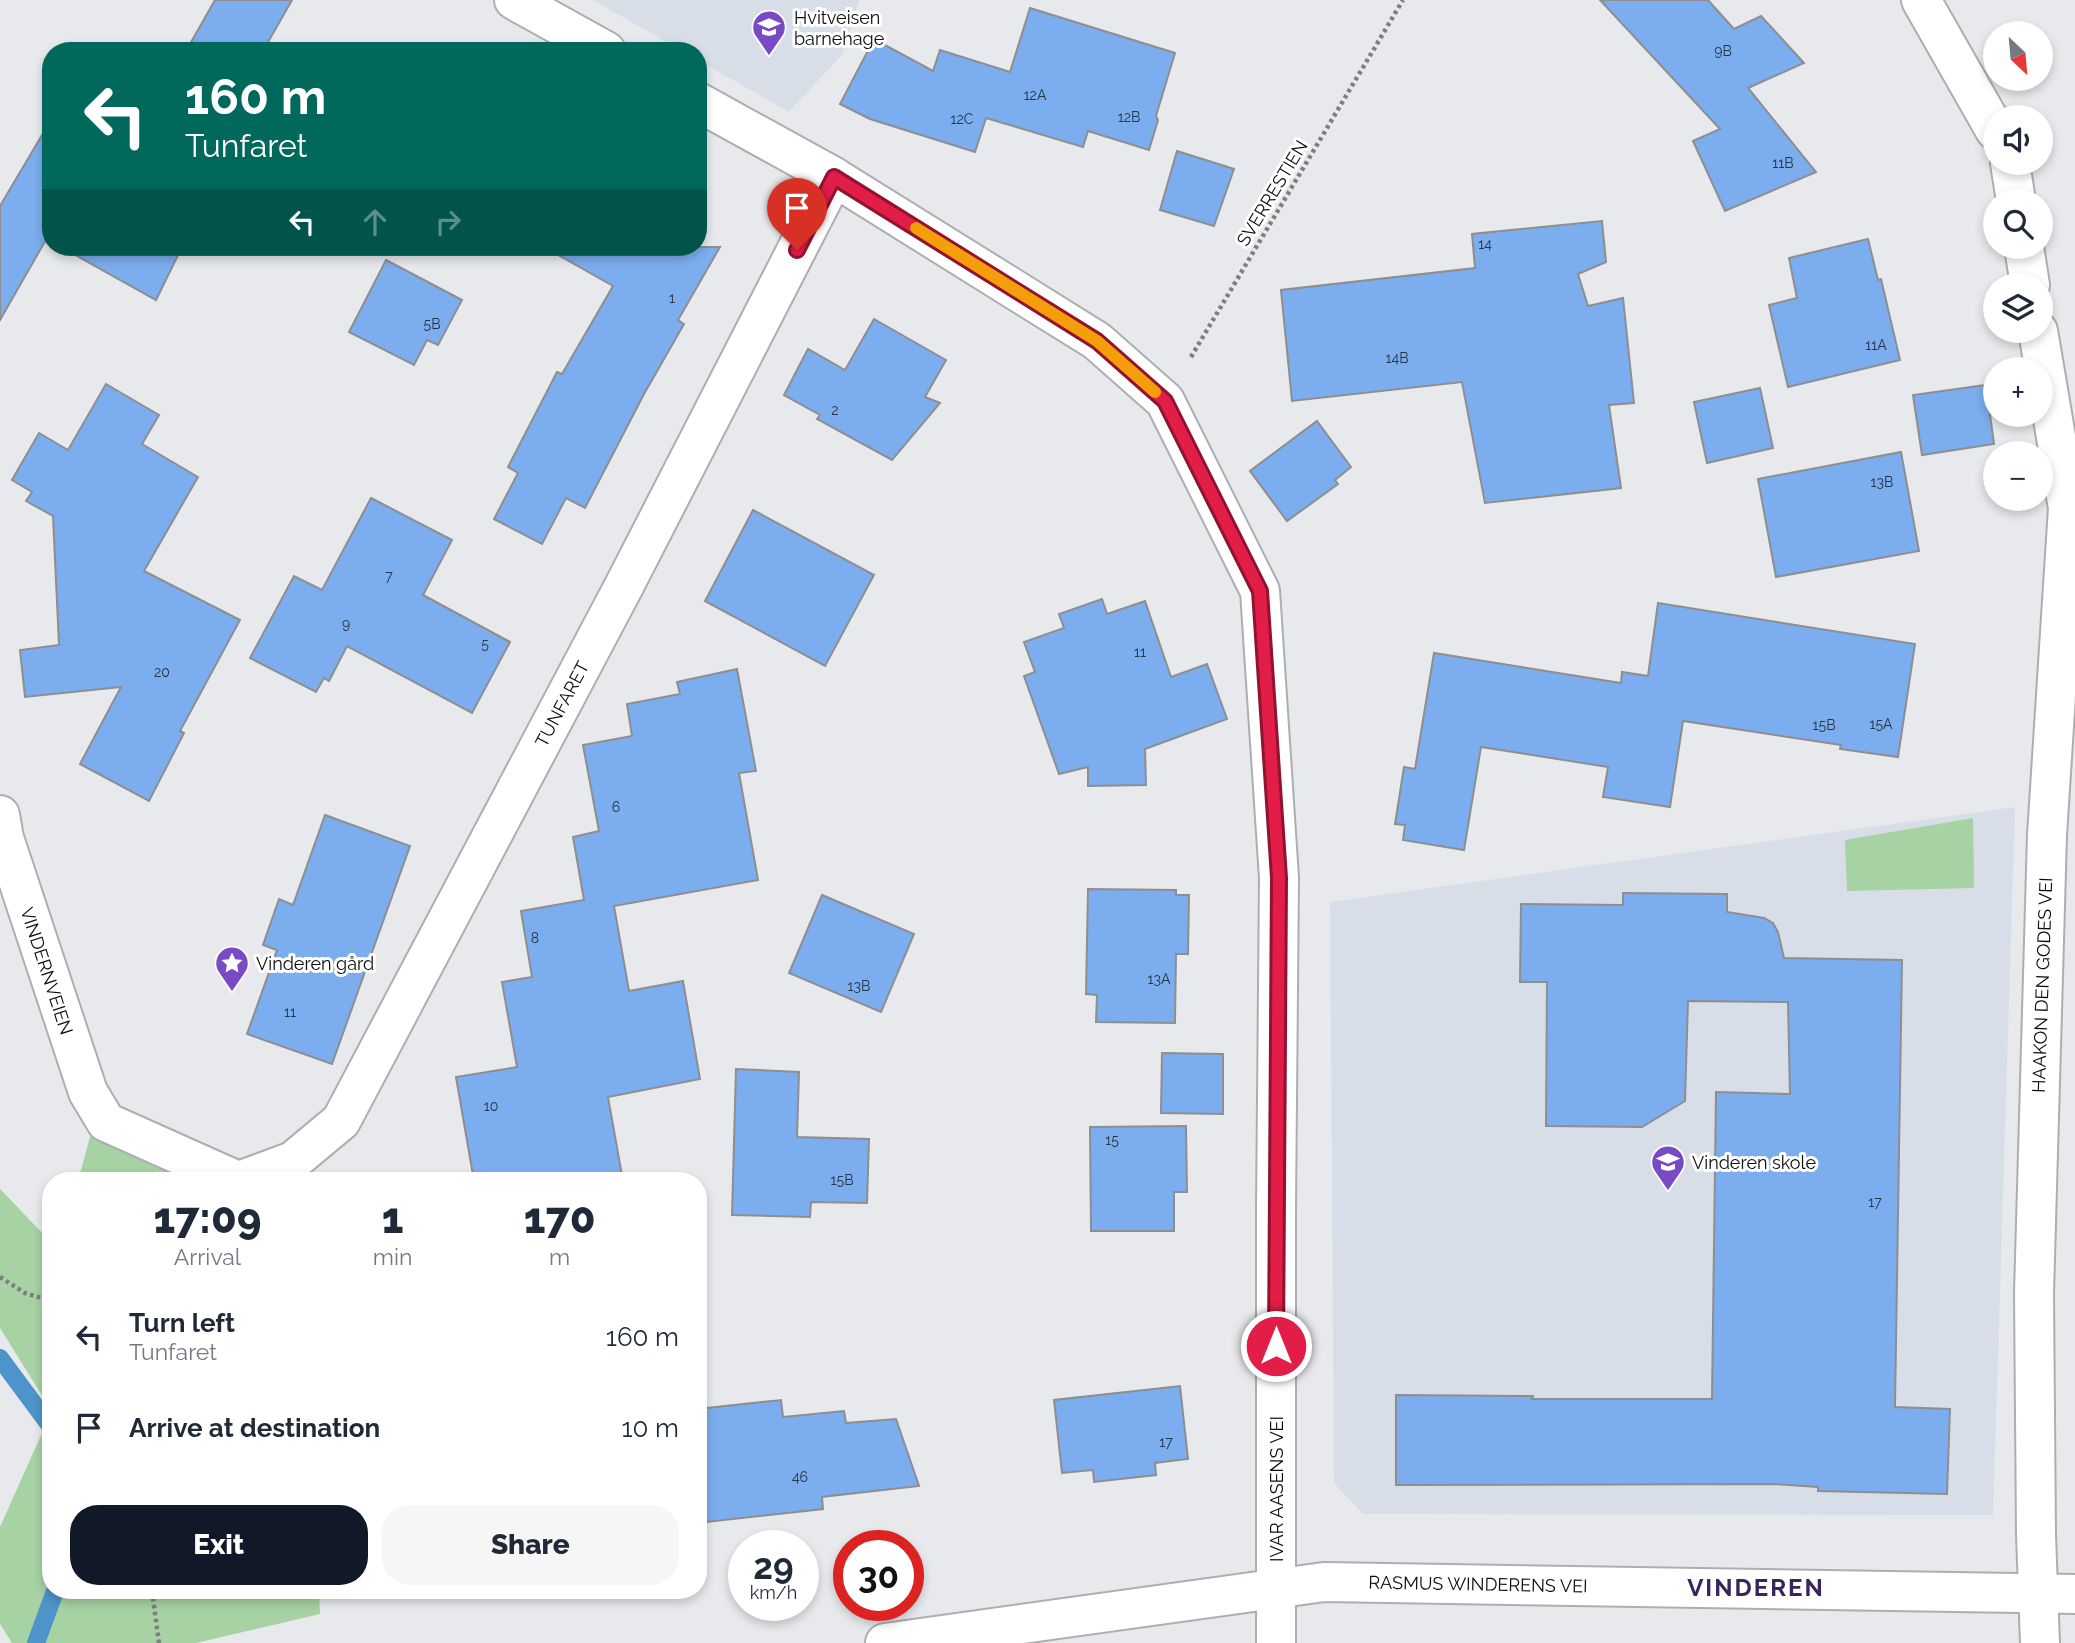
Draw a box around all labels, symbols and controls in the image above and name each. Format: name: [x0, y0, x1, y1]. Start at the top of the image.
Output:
place label: Hvitveisen barnehage: [794, 7, 885, 49]
school or university icon: Hvitveisen barnehage: [750, 8, 788, 57]
north arrow: [1983, 21, 2053, 91]
map controls: [1983, 21, 2053, 511]
house number: 9B: [1714, 43, 1732, 59]
text: 160 m: [185, 68, 326, 125]
icon: left: [70, 70, 161, 161]
house number: 12A: [1024, 87, 1047, 103]
button: sound: [1983, 105, 2053, 175]
house number: 12B: [1118, 109, 1140, 125]
house number: 12C: [951, 111, 974, 127]
text: Tunfaret: [185, 127, 307, 164]
street label: SVERRESTIEN: [1232, 136, 1312, 250]
house number: 11B: [1772, 155, 1794, 171]
pin: [767, 178, 827, 250]
icon: arrive: [778, 189, 816, 227]
button: search: [1983, 189, 2053, 259]
icon: left: [283, 203, 321, 241]
icon: ahead: [356, 203, 394, 241]
icon: right: [429, 203, 467, 241]
house number: 14: [1478, 236, 1492, 252]
button: layers: [1983, 273, 2053, 343]
house number: 1: [669, 290, 675, 306]
house number: 5B: [424, 316, 440, 332]
house number: 11A: [1865, 337, 1887, 353]
house number: 14B: [1386, 350, 1408, 366]
button: +: [1983, 357, 2053, 427]
house number: 2: [831, 402, 839, 418]
button: −: [1983, 441, 2053, 511]
house number: 13B: [1871, 474, 1893, 490]
house number: 7: [385, 568, 393, 584]
house number: 9: [342, 616, 350, 632]
house number: 5: [481, 636, 489, 652]
house number: 11: [1134, 644, 1146, 660]
street label: TUNFARET: [531, 658, 593, 750]
house number: 20: [154, 664, 170, 680]
house number: 15A: [1869, 716, 1893, 732]
house number: 15B: [1813, 717, 1835, 733]
house number: 6: [612, 799, 620, 815]
street label: HAAKON DEN GODES VEI: [2028, 877, 2056, 1093]
street label: VINDERNVEIEN: [17, 905, 77, 1037]
house number: 8: [531, 930, 539, 946]
place icon: Vinderen gård: [213, 944, 251, 993]
place label: Vinderen gård: [256, 953, 374, 974]
house number: 13A: [1148, 971, 1171, 987]
house number: 13B: [848, 978, 870, 994]
house number: 11: [284, 1004, 296, 1020]
house number: 10: [484, 1098, 498, 1114]
house number: 15: [1105, 1132, 1119, 1148]
school or university icon: Vinderen skole: [1649, 1143, 1687, 1192]
place label: Vinderen skole: [1692, 1152, 1816, 1173]
house number: 15B: [831, 1172, 853, 1188]
text: 17:09: [153, 1194, 261, 1243]
text: 1: [382, 1194, 403, 1243]
text: 170: [524, 1194, 596, 1243]
house number: 17: [1868, 1194, 1882, 1210]
text: Arrival: [174, 1243, 241, 1270]
text: min: [373, 1243, 412, 1270]
text: m: [549, 1243, 570, 1270]
text: Turn left: [129, 1308, 235, 1338]
position arrow: [1239, 1309, 1313, 1383]
icon: left: [70, 1318, 108, 1356]
text: 160 m: [606, 1322, 679, 1352]
text: Tunfaret: [129, 1338, 217, 1365]
icon: arrive: [70, 1409, 108, 1447]
text: Arrive at destination: [129, 1413, 380, 1443]
text: 10 m: [621, 1413, 679, 1443]
street label: IVAR AASENS VEI: [1266, 1416, 1287, 1562]
house number: 17: [1159, 1434, 1173, 1450]
house number: 46: [792, 1469, 808, 1485]
button: Exit: [70, 1505, 368, 1585]
button: Share: [382, 1505, 679, 1585]
speed limit sign: 30: [833, 1530, 924, 1621]
text: 29: [753, 1546, 794, 1587]
street label: RASMUS WINDERENS VEI: [1368, 1572, 1588, 1596]
district label: VINDEREN: [1687, 1573, 1825, 1602]
text: km/h: [750, 1582, 797, 1603]

